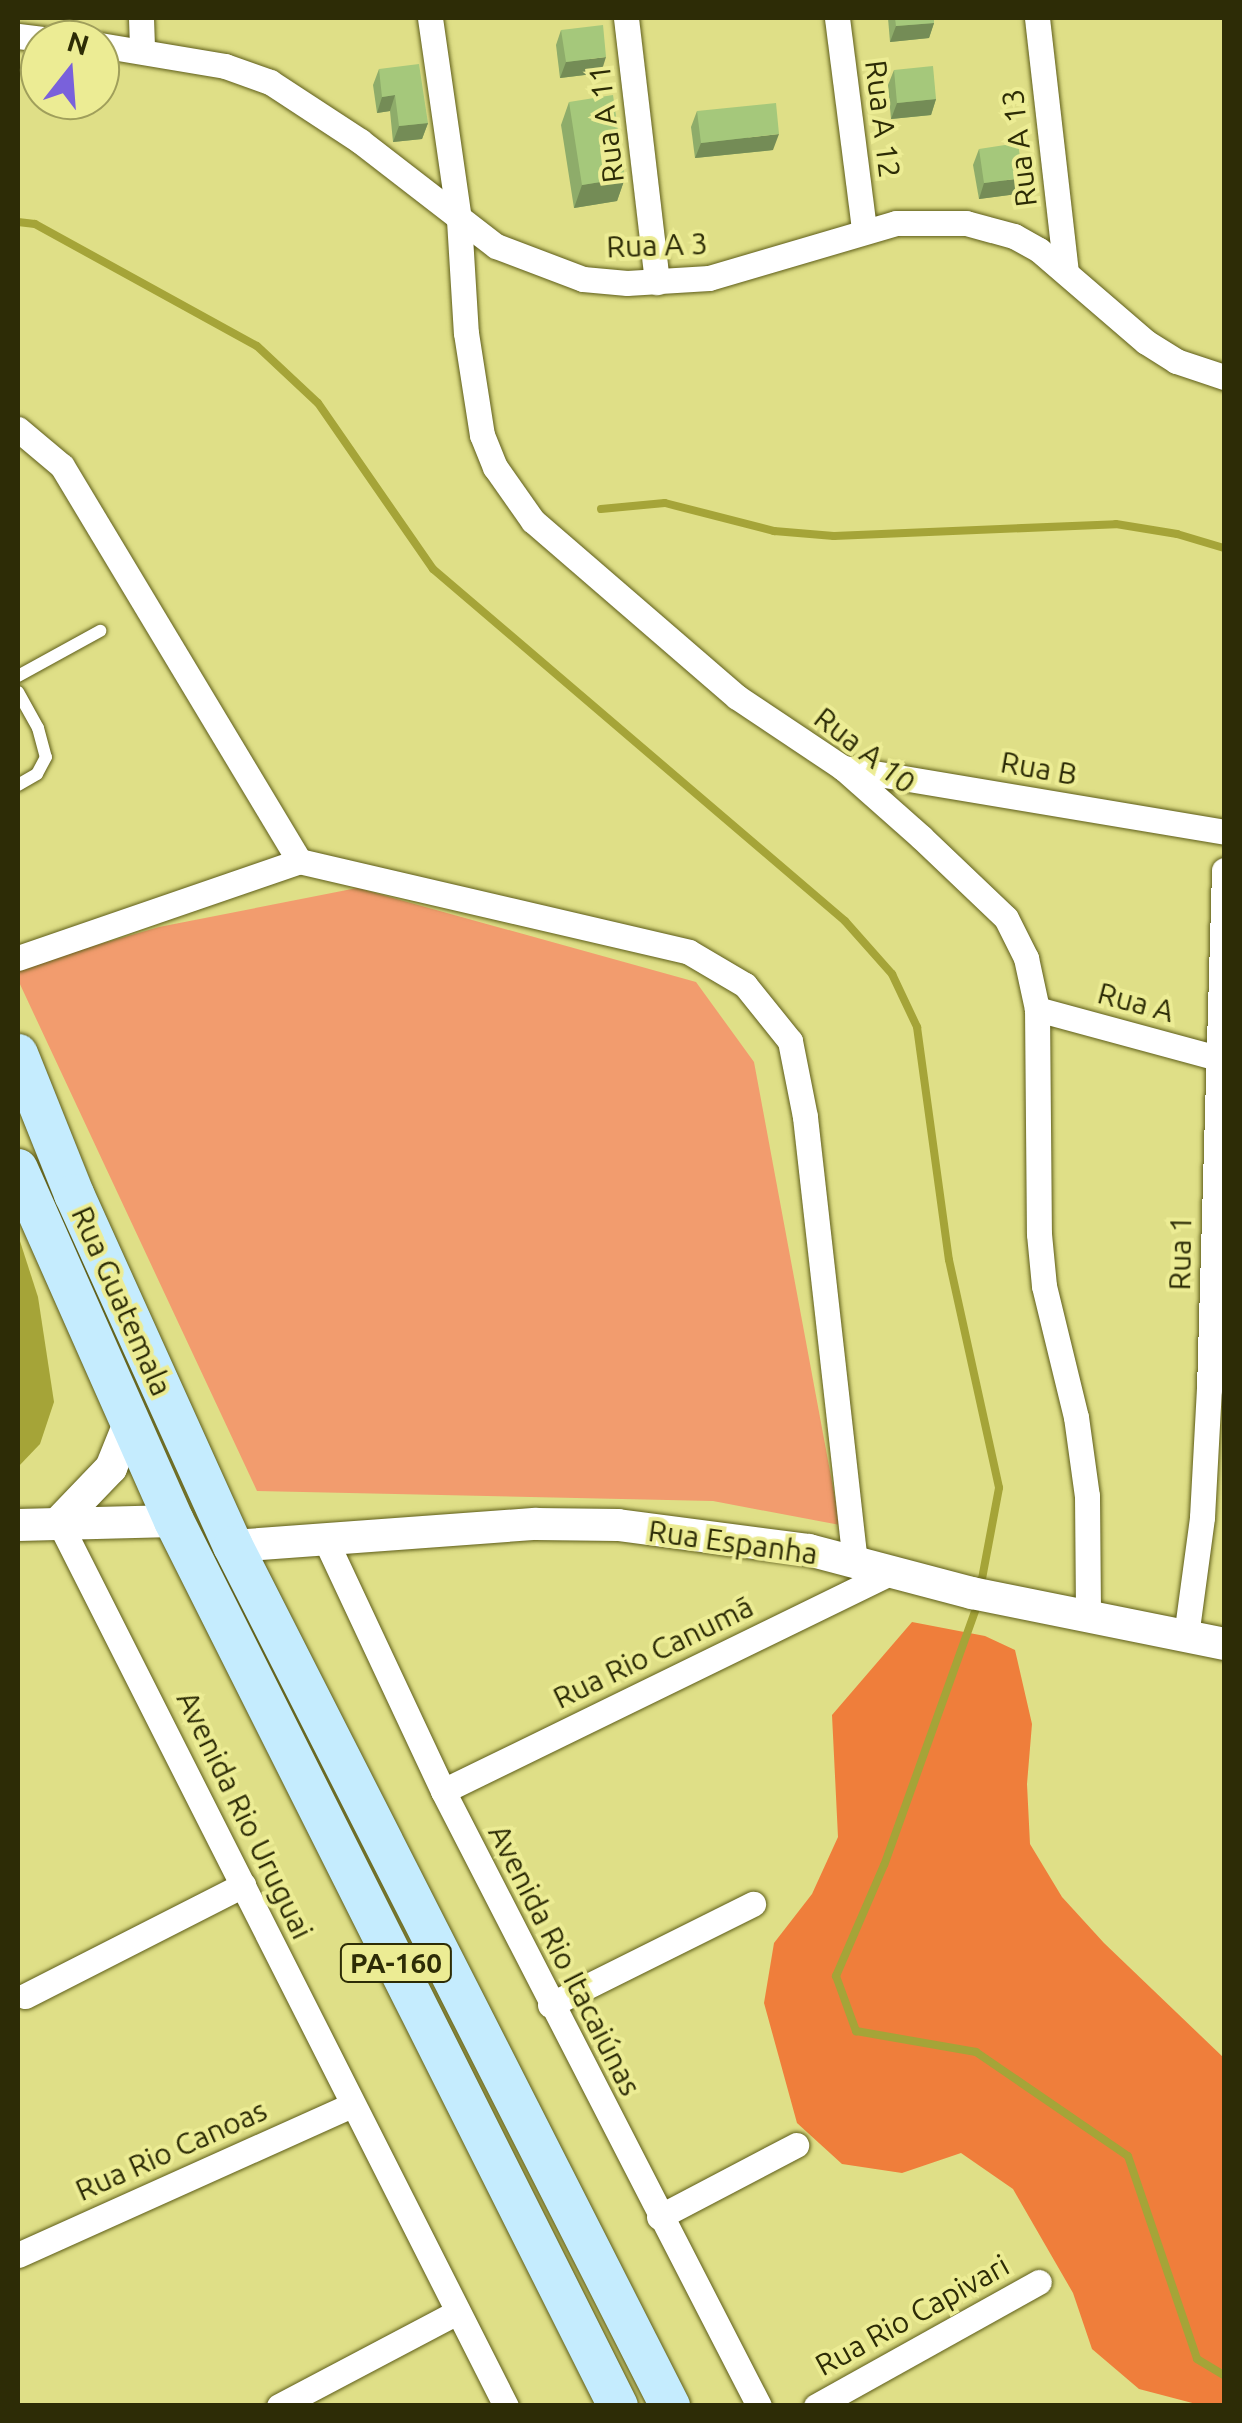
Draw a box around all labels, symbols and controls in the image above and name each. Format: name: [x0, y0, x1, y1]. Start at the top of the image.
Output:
north arrow: [20, 20, 120, 120]
text: N: [64, 25, 93, 61]
street label: Rua A 12: [858, 58, 908, 180]
street label: Rua A 11: [581, 63, 631, 185]
street label: Rua A 13: [994, 87, 1044, 209]
street label: Rua A 3: [606, 225, 708, 265]
street label: Rua A 10: [807, 699, 923, 801]
street label: Rua B: [998, 744, 1080, 792]
street label: Rua A: [1094, 975, 1178, 1029]
street label: Rua Guatemala: [64, 1201, 180, 1401]
street label: Rua 1: [1161, 1215, 1199, 1291]
street label: Rua Espanha: [646, 1512, 820, 1572]
street label: Rua Rio Canumã: [547, 1588, 759, 1716]
street label: Avenida Rio Uruguai: [169, 1685, 321, 1945]
street label: Avenida Rio Itacaiúnas: [481, 1819, 649, 2101]
road number: PA-160: [338, 1940, 454, 1986]
street label: Rua Rio Canoas: [70, 2092, 272, 2208]
street label: Rua Rio Capivari: [809, 2247, 1015, 2383]

